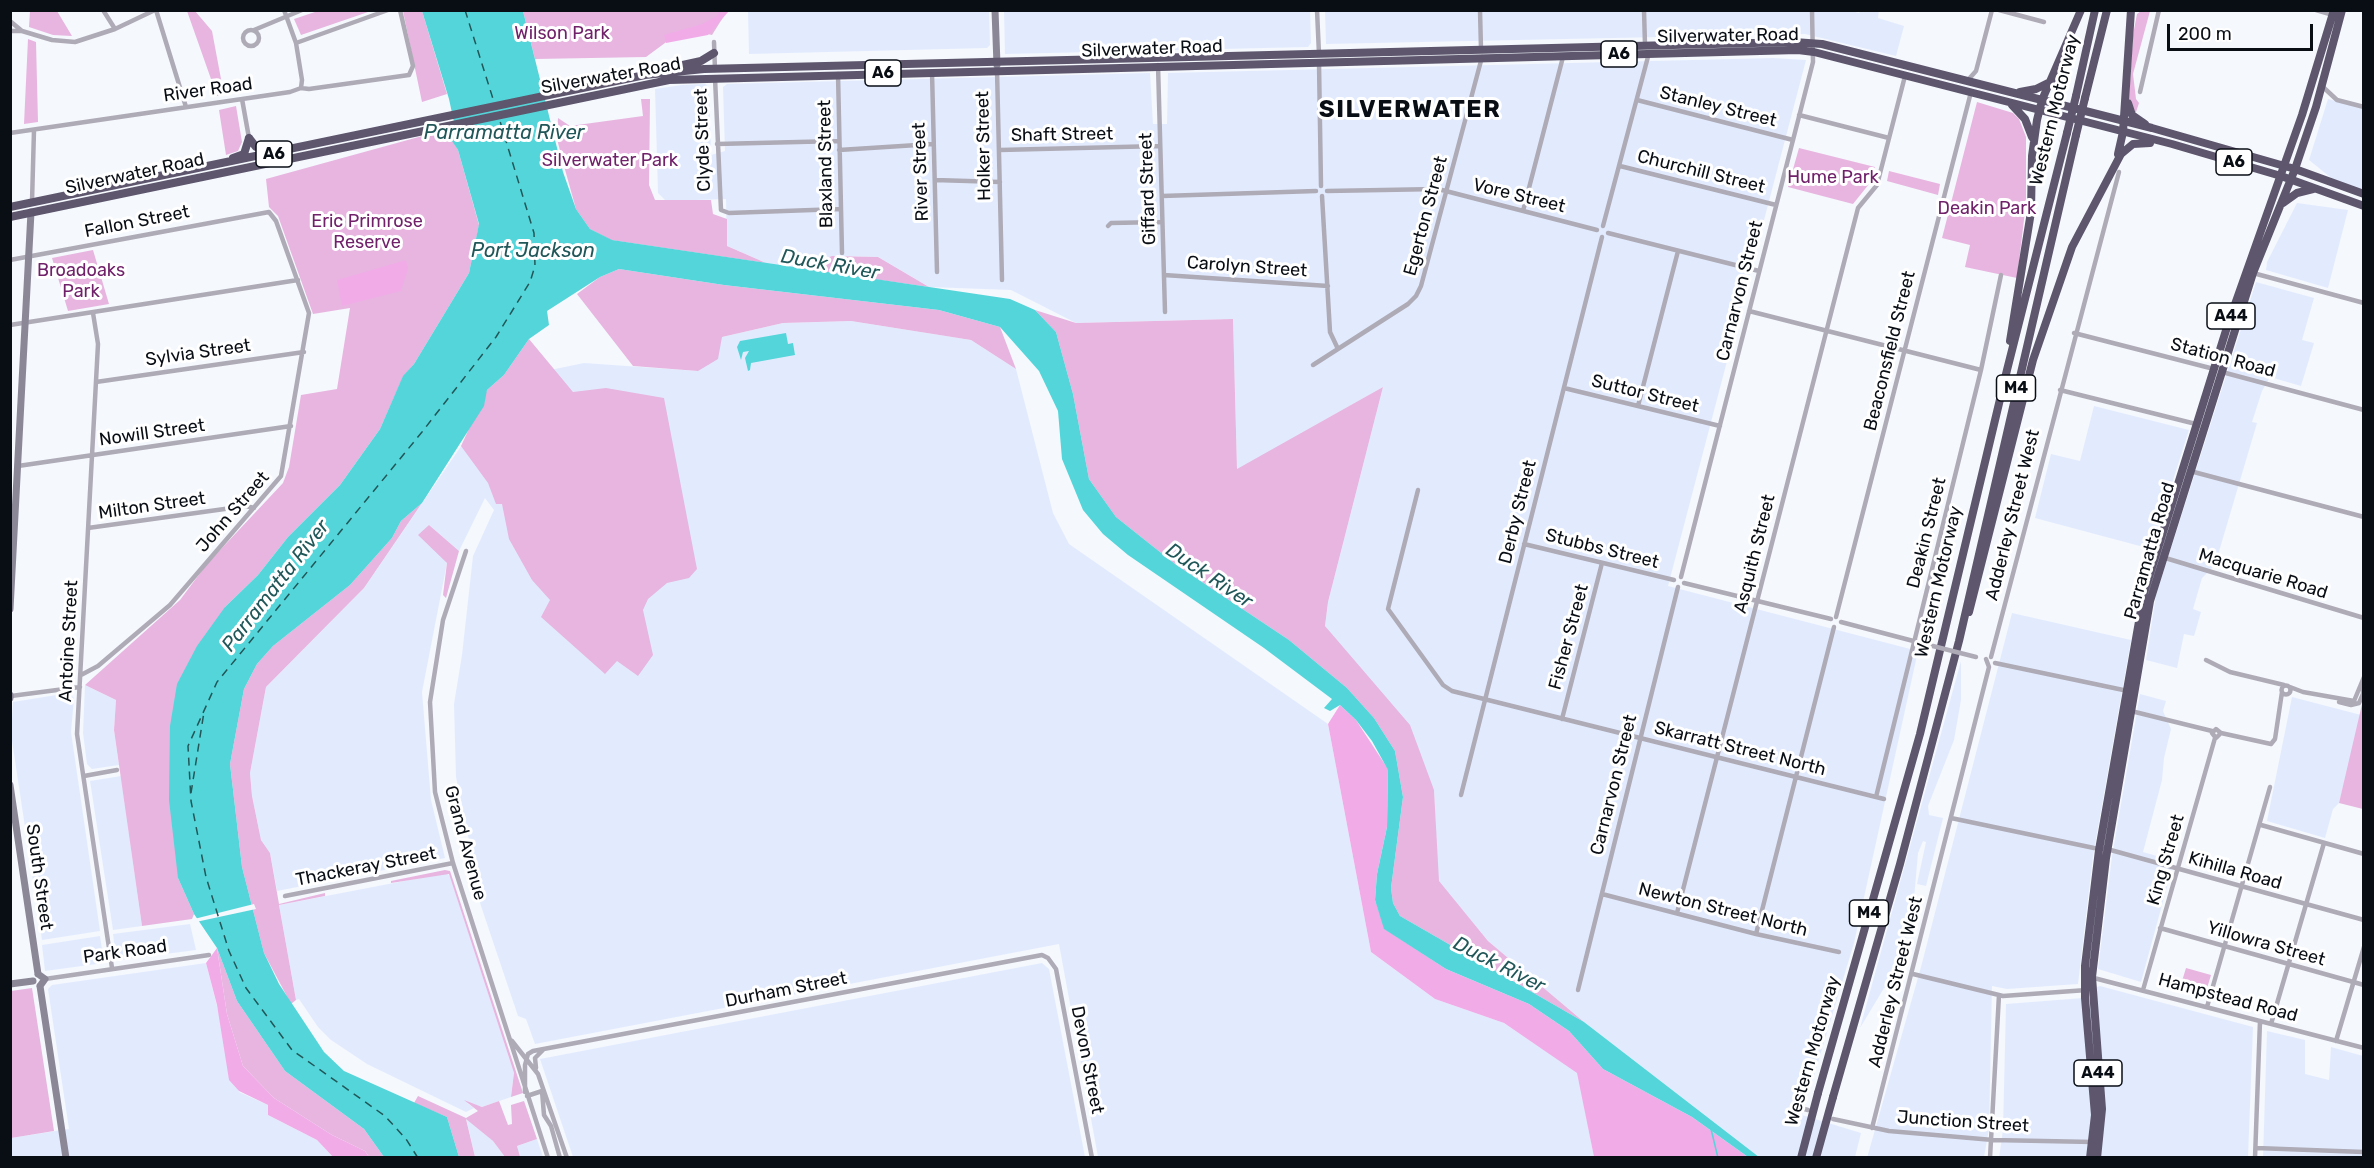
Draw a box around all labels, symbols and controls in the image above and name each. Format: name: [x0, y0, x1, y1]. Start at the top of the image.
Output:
scale bar: [2170, 12, 2316, 50]
park label: Wilson Park: [514, 23, 610, 45]
text: 200 m: [2178, 23, 2232, 45]
street label: Silverwater Road: [1657, 24, 1799, 48]
street label: Western Motorway: [2026, 32, 2084, 188]
street label: Silverwater Road: [1081, 36, 1223, 62]
road number: A6: [1601, 41, 1637, 67]
street label: Silverwater Road: [539, 53, 683, 99]
road number: A6: [865, 60, 901, 86]
street label: River Road: [162, 73, 254, 107]
street label: Stanley Street: [1657, 82, 1779, 132]
street label: Clyde Street: [690, 88, 716, 192]
street label: Holker Street: [972, 91, 996, 201]
district label: SILVERWATER: [1319, 96, 1501, 124]
street label: Blaxland Street: [814, 100, 838, 228]
water label: Parramatta River: [424, 121, 584, 145]
street label: River Street: [908, 122, 934, 222]
street label: Shaft Street: [1011, 123, 1113, 147]
street label: Giffard Street: [1135, 132, 1161, 246]
road number: A6: [256, 141, 292, 167]
street label: Churchill Street: [1635, 146, 1767, 198]
street label: Silverwater Road: [64, 149, 206, 199]
road number: A6: [2216, 149, 2252, 175]
park label: Silverwater Park: [542, 150, 678, 172]
street label: Egerton Street: [1400, 154, 1452, 278]
park label: Hume Park: [1787, 167, 1879, 189]
street label: Vore Street: [1471, 174, 1567, 218]
park label: Deakin Park: [1938, 198, 2036, 220]
street label: Fallon Street: [83, 201, 191, 243]
park label: Eric Primrose Reserve: [311, 211, 423, 254]
street label: Carnarvon Street: [1712, 219, 1768, 363]
water label: Port Jackson: [471, 239, 595, 263]
water label: Duck River: [779, 245, 881, 285]
street label: Carolyn Street: [1186, 252, 1308, 282]
park label: Broadoaks Park: [37, 260, 125, 302]
street label: Beaconsfield Street: [1860, 269, 1920, 433]
road number: A44: [2207, 303, 2255, 329]
street label: Station Road: [2168, 334, 2278, 382]
street label: Sylvia Street: [144, 335, 252, 371]
street label: Suttor Street: [1589, 370, 1701, 418]
road number: M4: [1996, 375, 2036, 401]
street label: Nowill Street: [98, 415, 206, 451]
street label: Adderley Street West: [1981, 427, 2045, 603]
street label: Derby Street: [1495, 458, 1541, 566]
street label: John Street: [192, 467, 274, 557]
street label: Deakin Street: [1903, 475, 1951, 591]
street label: Parramatta Road: [2120, 480, 2180, 622]
street label: Milton Street: [97, 488, 207, 524]
street label: Asquith Street: [1730, 492, 1780, 616]
street label: Western Motorway: [1911, 504, 1967, 660]
water label: Parramatta River: [217, 515, 335, 657]
street label: Stubbs Street: [1543, 524, 1661, 574]
water label: Duck River: [1161, 538, 1257, 614]
street label: Macquarie Road: [2196, 544, 2330, 604]
street label: Antoine Street: [55, 580, 83, 702]
street label: Fisher Street: [1545, 582, 1593, 692]
street label: Carnarvon Street: [1586, 713, 1642, 857]
street label: Skarratt Street North: [1652, 717, 1828, 781]
street label: Grand Avenue: [439, 783, 491, 903]
street label: King Street: [2143, 812, 2189, 908]
street label: South Street: [21, 823, 57, 931]
street label: Thackeray Street: [294, 843, 438, 891]
street label: Kihilla Road: [2186, 847, 2284, 895]
street label: Newton Street North: [1636, 879, 1810, 941]
street label: Adderley Street West: [1864, 894, 1928, 1070]
road number: M4: [1850, 900, 1888, 926]
street label: Yillowra Street: [2204, 917, 2328, 971]
water label: Duck River: [1449, 932, 1549, 998]
street label: Park Road: [82, 935, 168, 969]
street label: Durham Street: [723, 968, 849, 1012]
street label: Hampstead Road: [2156, 969, 2300, 1027]
street label: Western Motorway: [1781, 973, 1845, 1129]
street label: Devon Street: [1066, 1004, 1108, 1116]
road number: A44: [2074, 1060, 2122, 1086]
street label: Junction Street: [1896, 1107, 2030, 1137]

